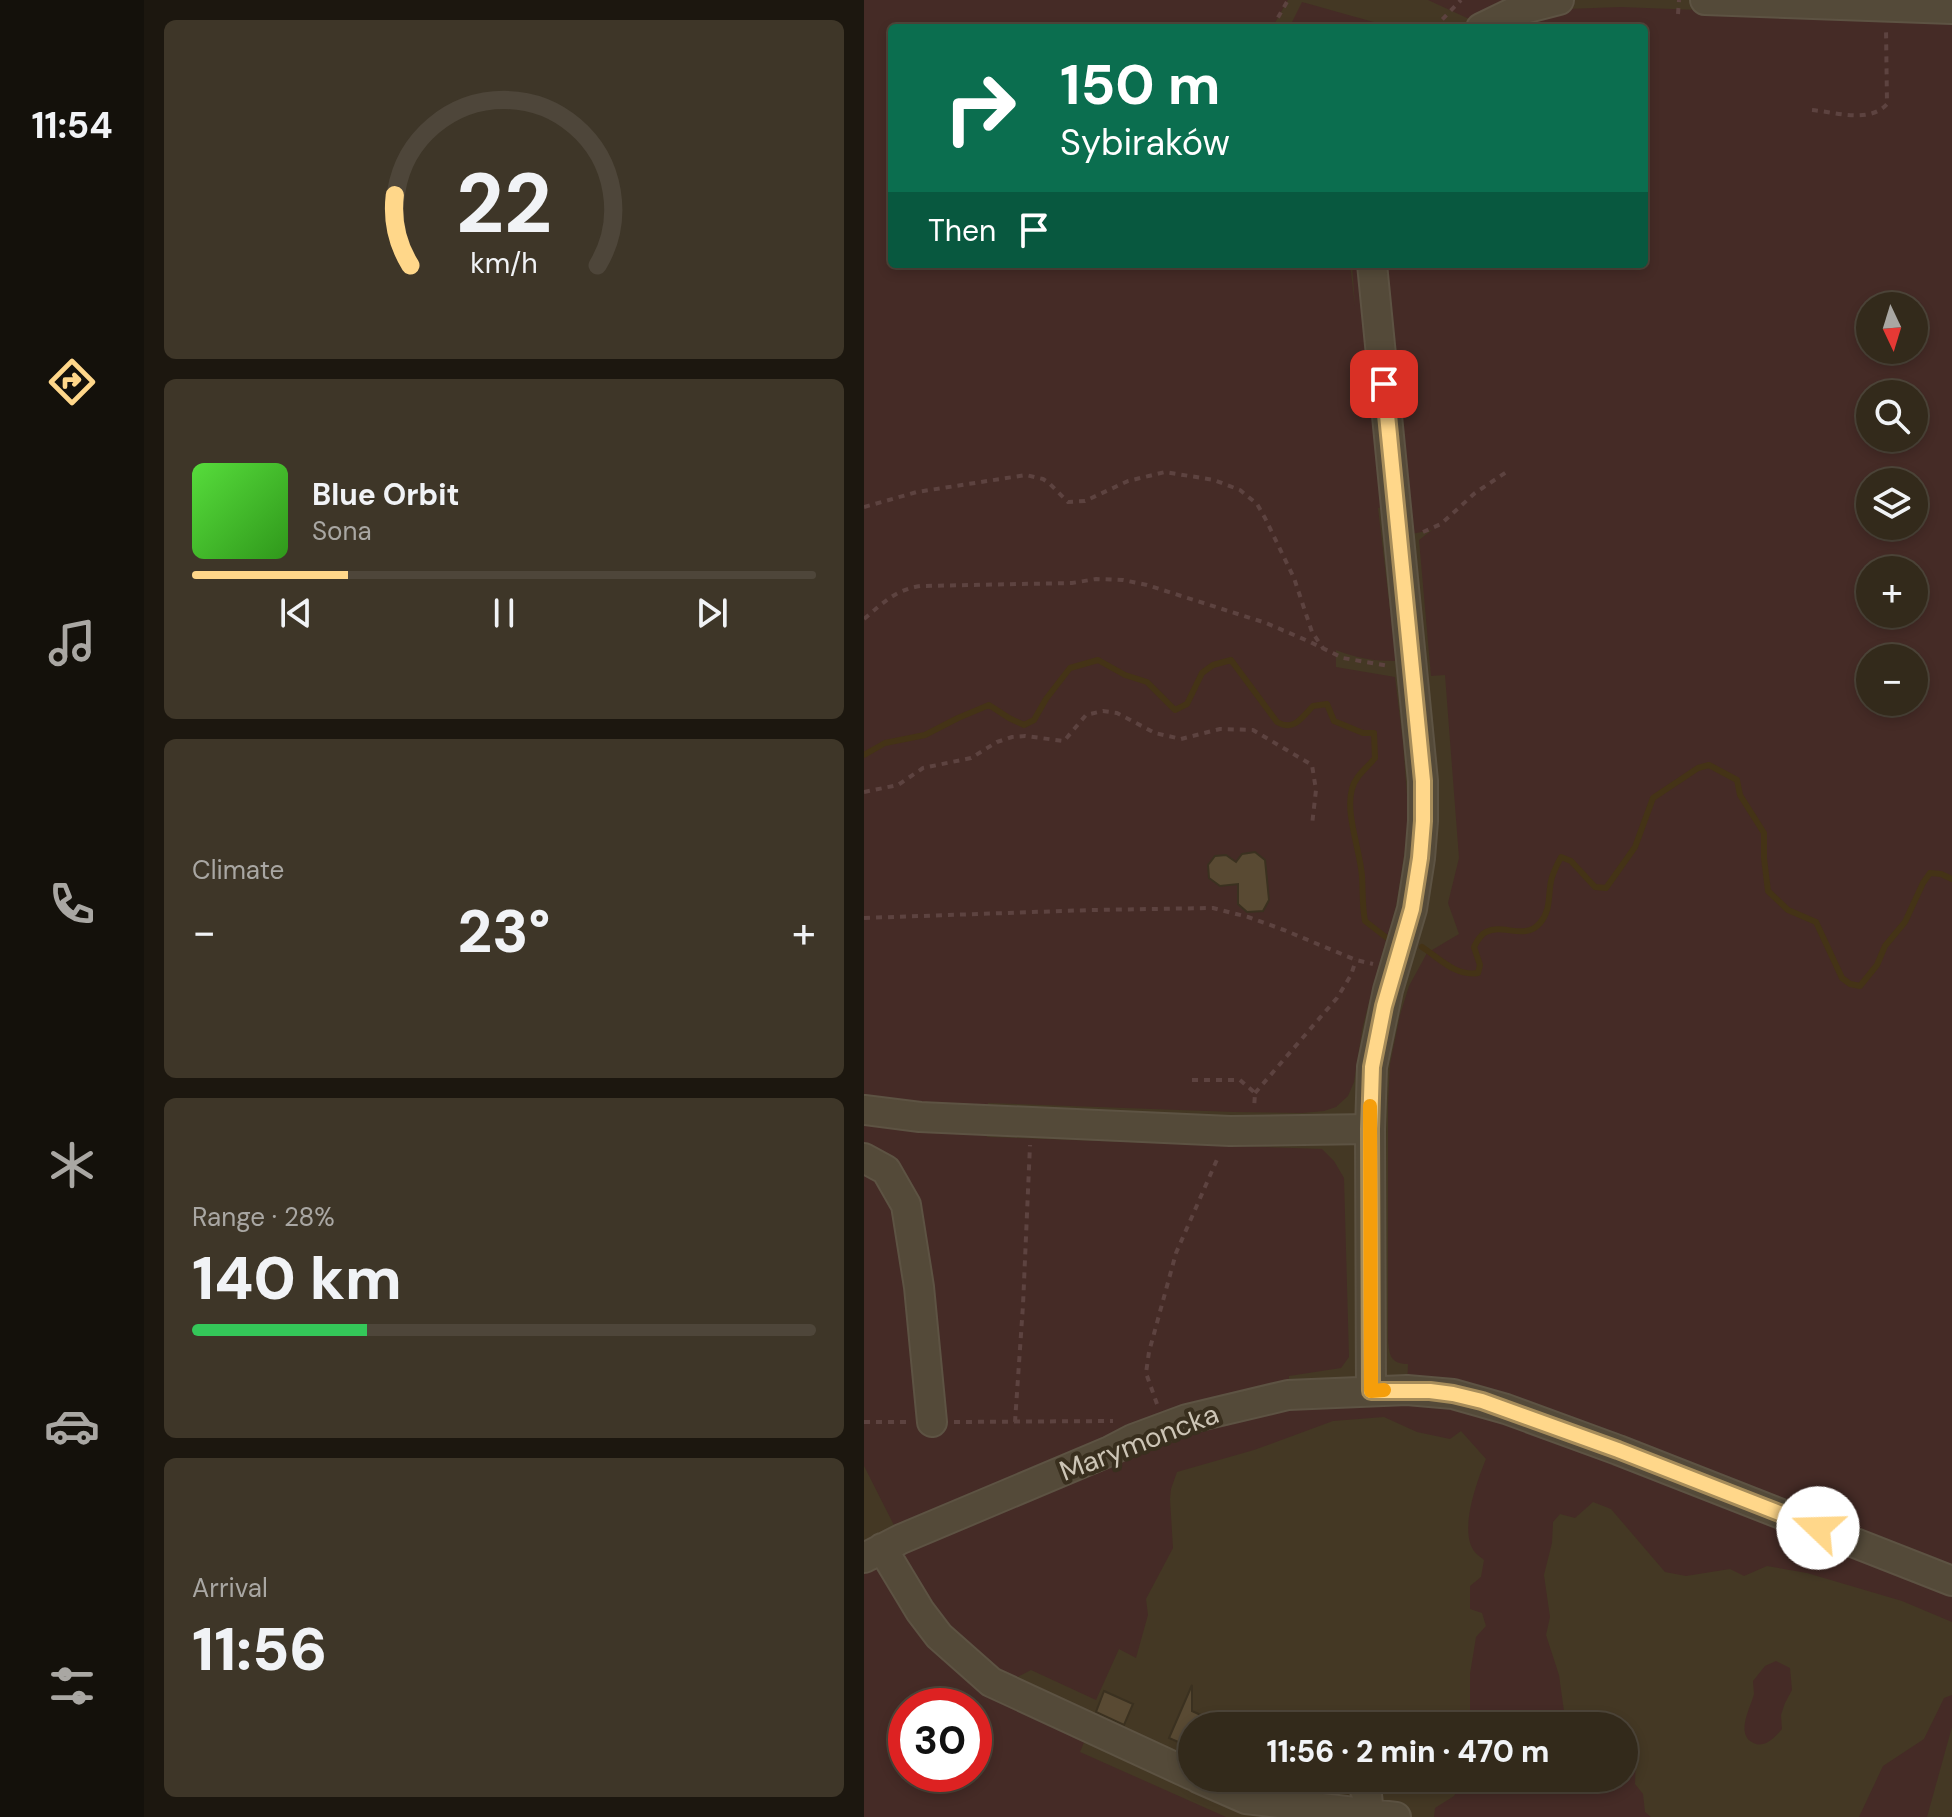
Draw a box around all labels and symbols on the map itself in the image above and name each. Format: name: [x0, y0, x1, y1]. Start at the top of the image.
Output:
north arrow: [1856, 292, 1928, 364]
pin: [1350, 350, 1418, 418]
street label: Marymoncka: [1054, 1395, 1224, 1490]
position arrow: [1776, 1486, 1860, 1570]
speed limit sign: 30: [888, 1688, 992, 1792]

